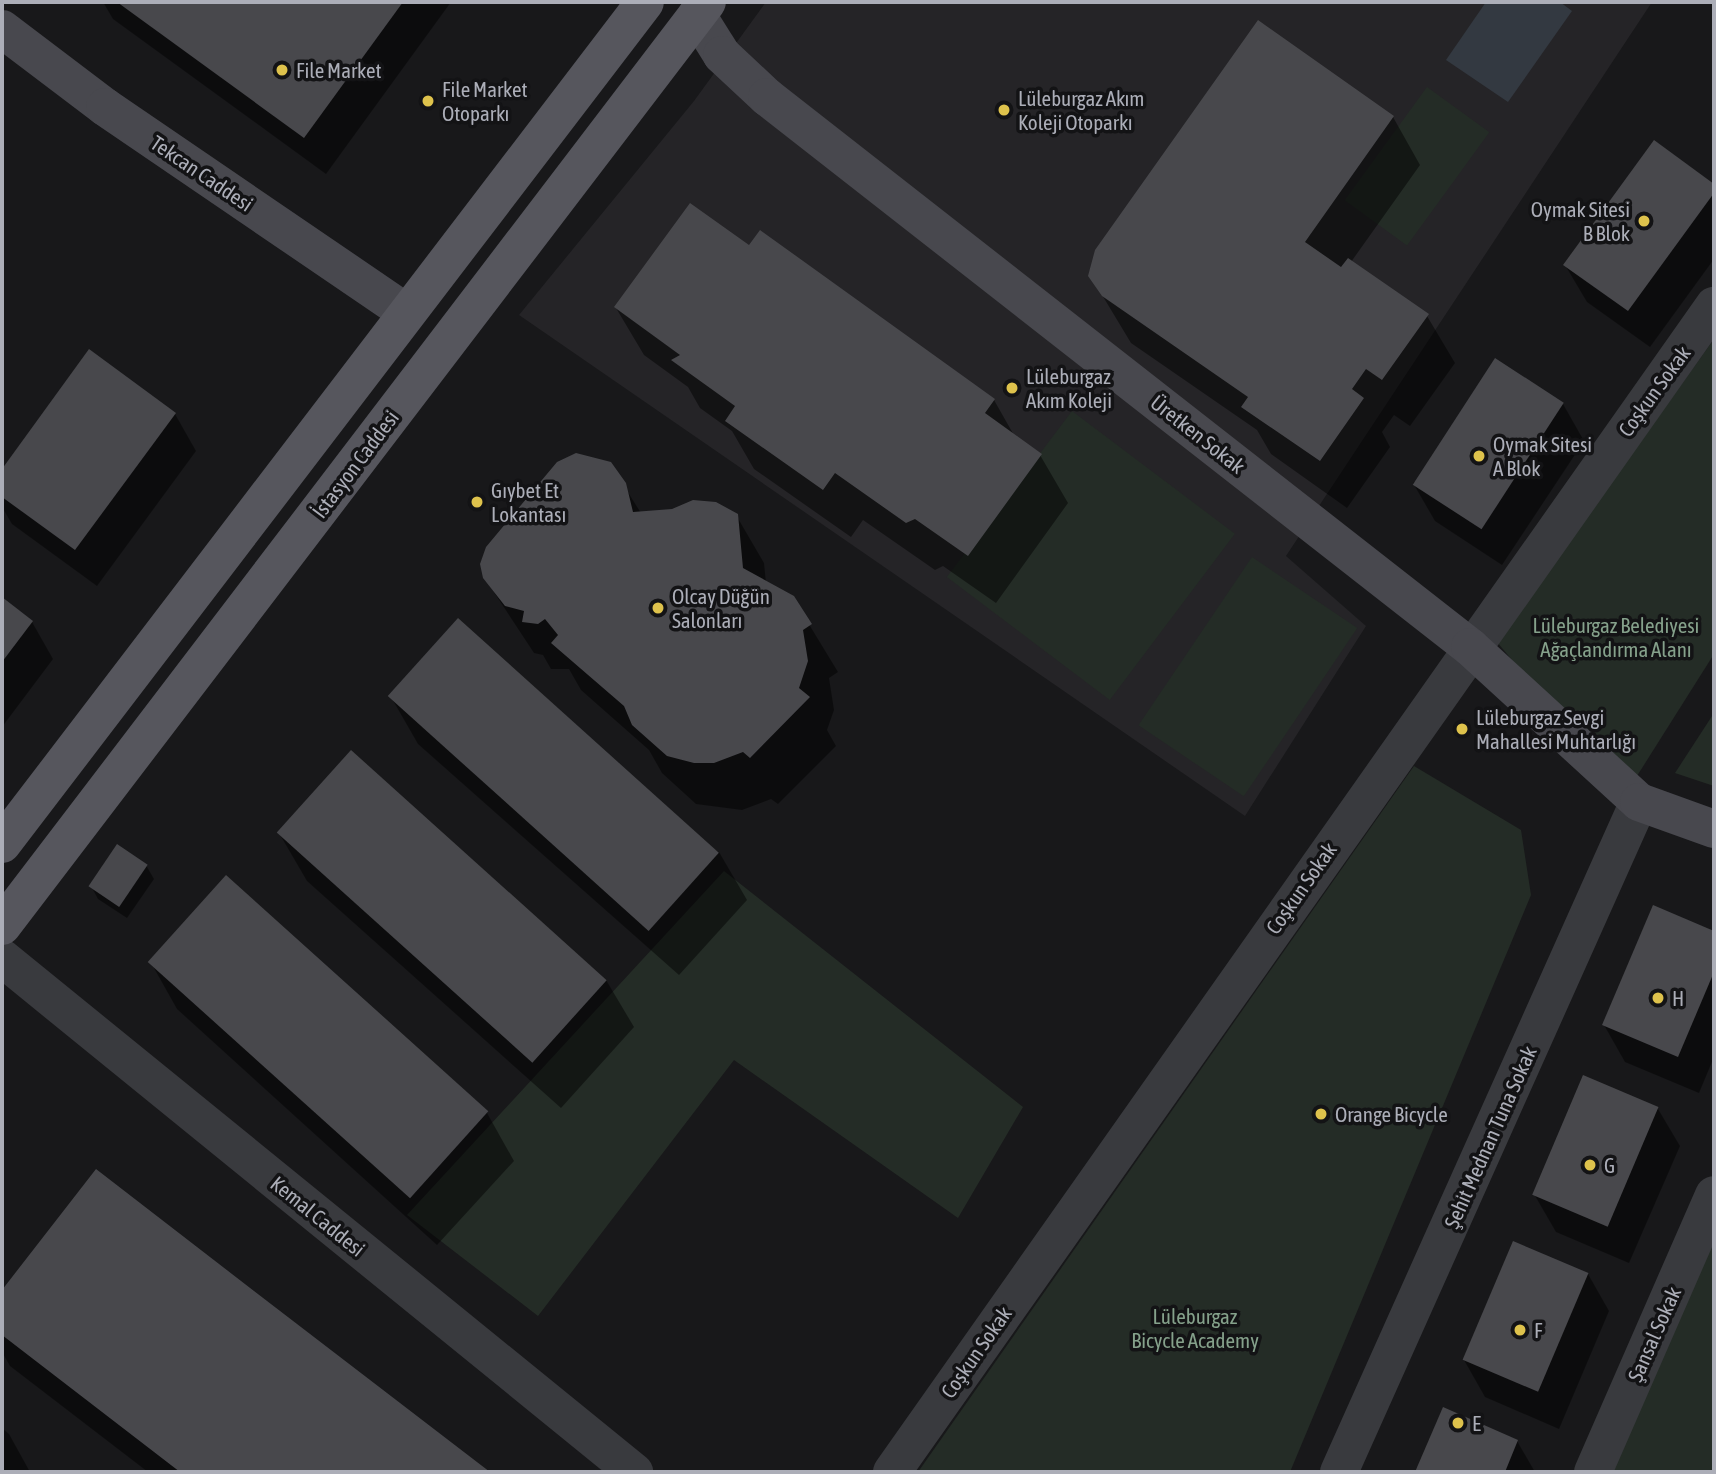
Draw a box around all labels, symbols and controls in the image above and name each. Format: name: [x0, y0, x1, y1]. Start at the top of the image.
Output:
place label: File Market: [296, 57, 381, 83]
marker: File Market: [274, 62, 290, 78]
place label: File Market Otoparkı: [442, 76, 527, 126]
place label: Lüleburgaz Akım Koleji Otoparkı: [1018, 85, 1144, 135]
marker: File Market Otoparkı: [420, 93, 436, 109]
marker: Lüleburgaz Akım Koleji Otoparkı: [996, 102, 1012, 118]
street label: Tekcan Caddesi: [146, 130, 258, 216]
place label: Oymak Sitesi B Blok: [1531, 196, 1630, 246]
marker: Oymak Sitesi B Blok: [1636, 213, 1652, 229]
street label: Coşkun Sokak: [1613, 341, 1695, 441]
place label: Lüleburgaz Akım Koleji: [1026, 363, 1112, 413]
marker: Lüleburgaz Akım Koleji: [1004, 380, 1020, 396]
street label: Üretken Sokak: [1146, 389, 1250, 479]
street label: İstasyon Caddesi: [306, 405, 404, 523]
place label: Oymak Sitesi A Blok: [1493, 431, 1592, 481]
marker: Oymak Sitesi A Blok: [1471, 448, 1487, 464]
place label: Gıybet Et Lokantası: [491, 477, 566, 527]
marker: Gıybet Et Lokantası: [469, 494, 485, 510]
place label: Olcay Düğün Salonları: [672, 583, 770, 633]
marker: Olcay Düğün Salonları: [650, 600, 666, 616]
park label: Lüleburgaz Belediyesi Ağaçlandırma Alanı: [1533, 612, 1699, 662]
place label: Lüleburgaz Sevgi Mahallesi Muhtarlığı: [1476, 704, 1636, 754]
marker: Lüleburgaz Sevgi Mahallesi Muhtarlığı: [1454, 721, 1470, 737]
street label: Coşkun Sokak: [1260, 837, 1342, 939]
place label: H: [1672, 985, 1684, 1011]
marker: H: [1650, 990, 1666, 1006]
street label: Şehit Mednan Tuna Sokak: [1438, 1042, 1542, 1232]
place label: Orange Bicycle: [1335, 1101, 1448, 1127]
marker: Orange Bicycle: [1313, 1106, 1329, 1122]
place label: G: [1604, 1152, 1615, 1178]
marker: G: [1582, 1157, 1598, 1173]
street label: Kemal Caddesi: [266, 1170, 370, 1262]
street label: Şansal Sokak: [1622, 1283, 1686, 1385]
street label: Coşkun Sokak: [935, 1301, 1017, 1403]
park label: Lüleburgaz Bicycle Academy: [1131, 1303, 1259, 1353]
place label: F: [1534, 1317, 1542, 1343]
marker: F: [1512, 1322, 1528, 1338]
place label: E: [1472, 1410, 1481, 1436]
marker: E: [1450, 1415, 1466, 1431]

